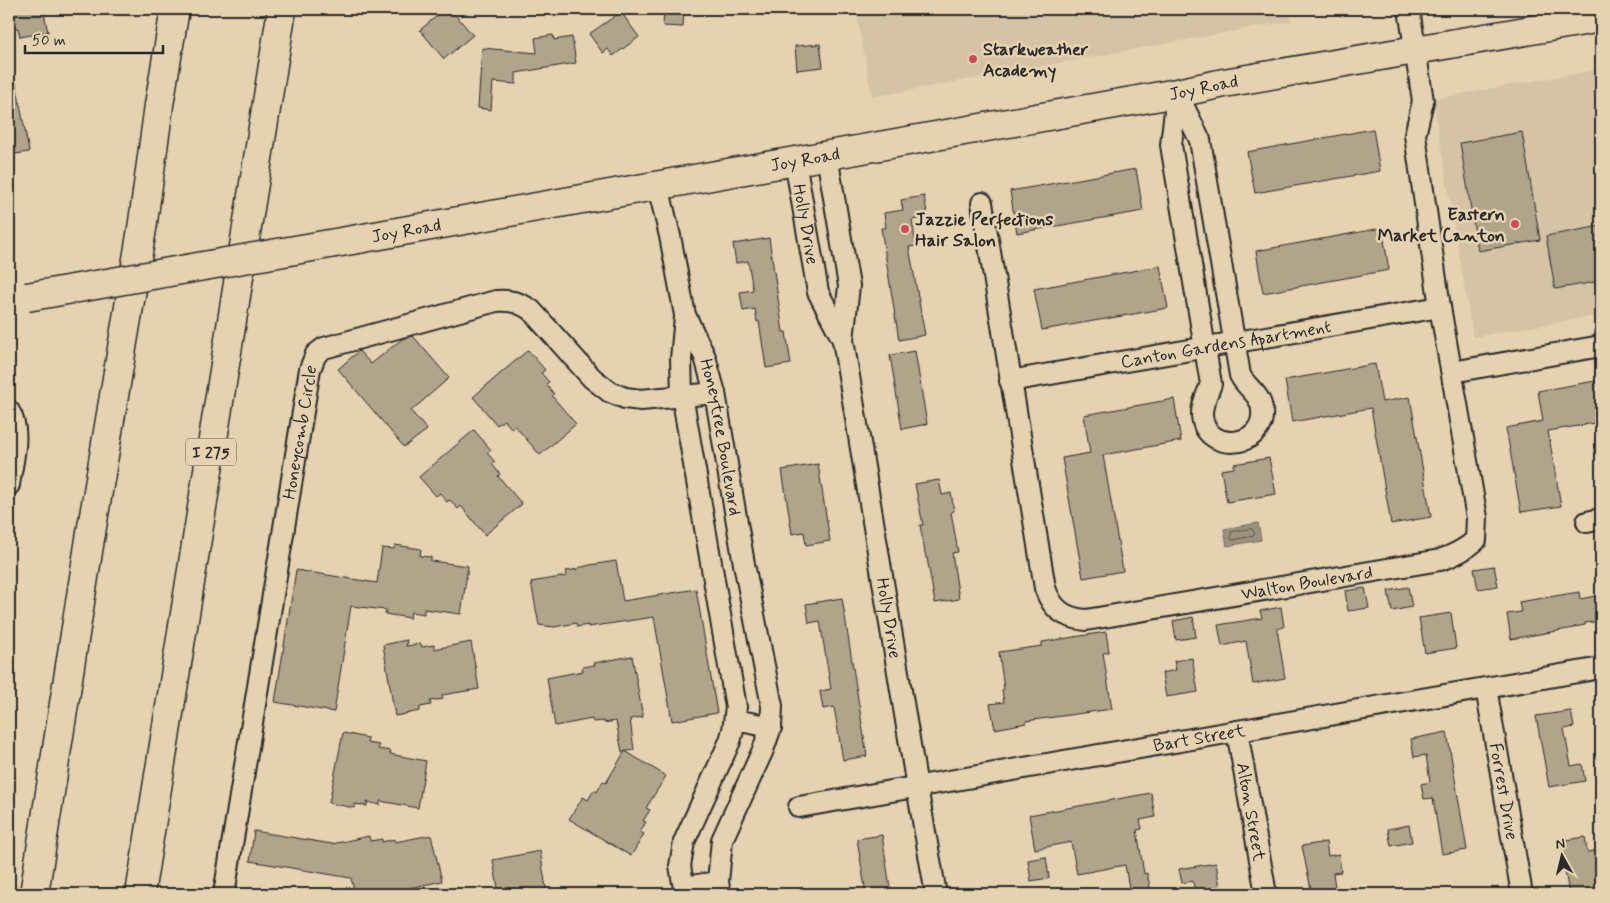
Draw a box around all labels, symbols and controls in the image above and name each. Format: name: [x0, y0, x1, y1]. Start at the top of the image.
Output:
scale bar: [25, 22, 162, 54]
text: 50 m: [32, 31, 66, 51]
place label: Starkweather Academy: [983, 38, 1089, 83]
marker: Starkweather Academy: [967, 53, 979, 65]
street label: Joy Road: [1167, 70, 1240, 107]
street label: Joy Road: [769, 142, 842, 178]
street label: Holly Drive: [786, 182, 824, 266]
place label: Eastern Market Canton: [1377, 203, 1505, 248]
place label: Jazzie Perfections Hair Salon: [915, 208, 1053, 253]
street label: Joy Road: [370, 213, 443, 249]
marker: Eastern Market Canton: [1509, 218, 1521, 230]
marker: Jazzie Perfections Hair Salon: [899, 223, 911, 235]
street label: Canton Gardens Apartment: [1119, 315, 1333, 375]
street label: Honeytree Boulevard: [693, 356, 747, 517]
street label: Honeycomb Circle: [278, 361, 324, 501]
road number: I 275: [186, 438, 236, 466]
street label: Walton Boulevard: [1239, 561, 1375, 607]
street label: Holly Drive: [870, 576, 907, 660]
street label: Bart Street: [1151, 719, 1248, 758]
street label: Forrest Drive: [1483, 741, 1523, 842]
street label: Alton Street: [1230, 761, 1271, 864]
north arrow: [1538, 830, 1588, 880]
text: N: [1554, 835, 1566, 854]

